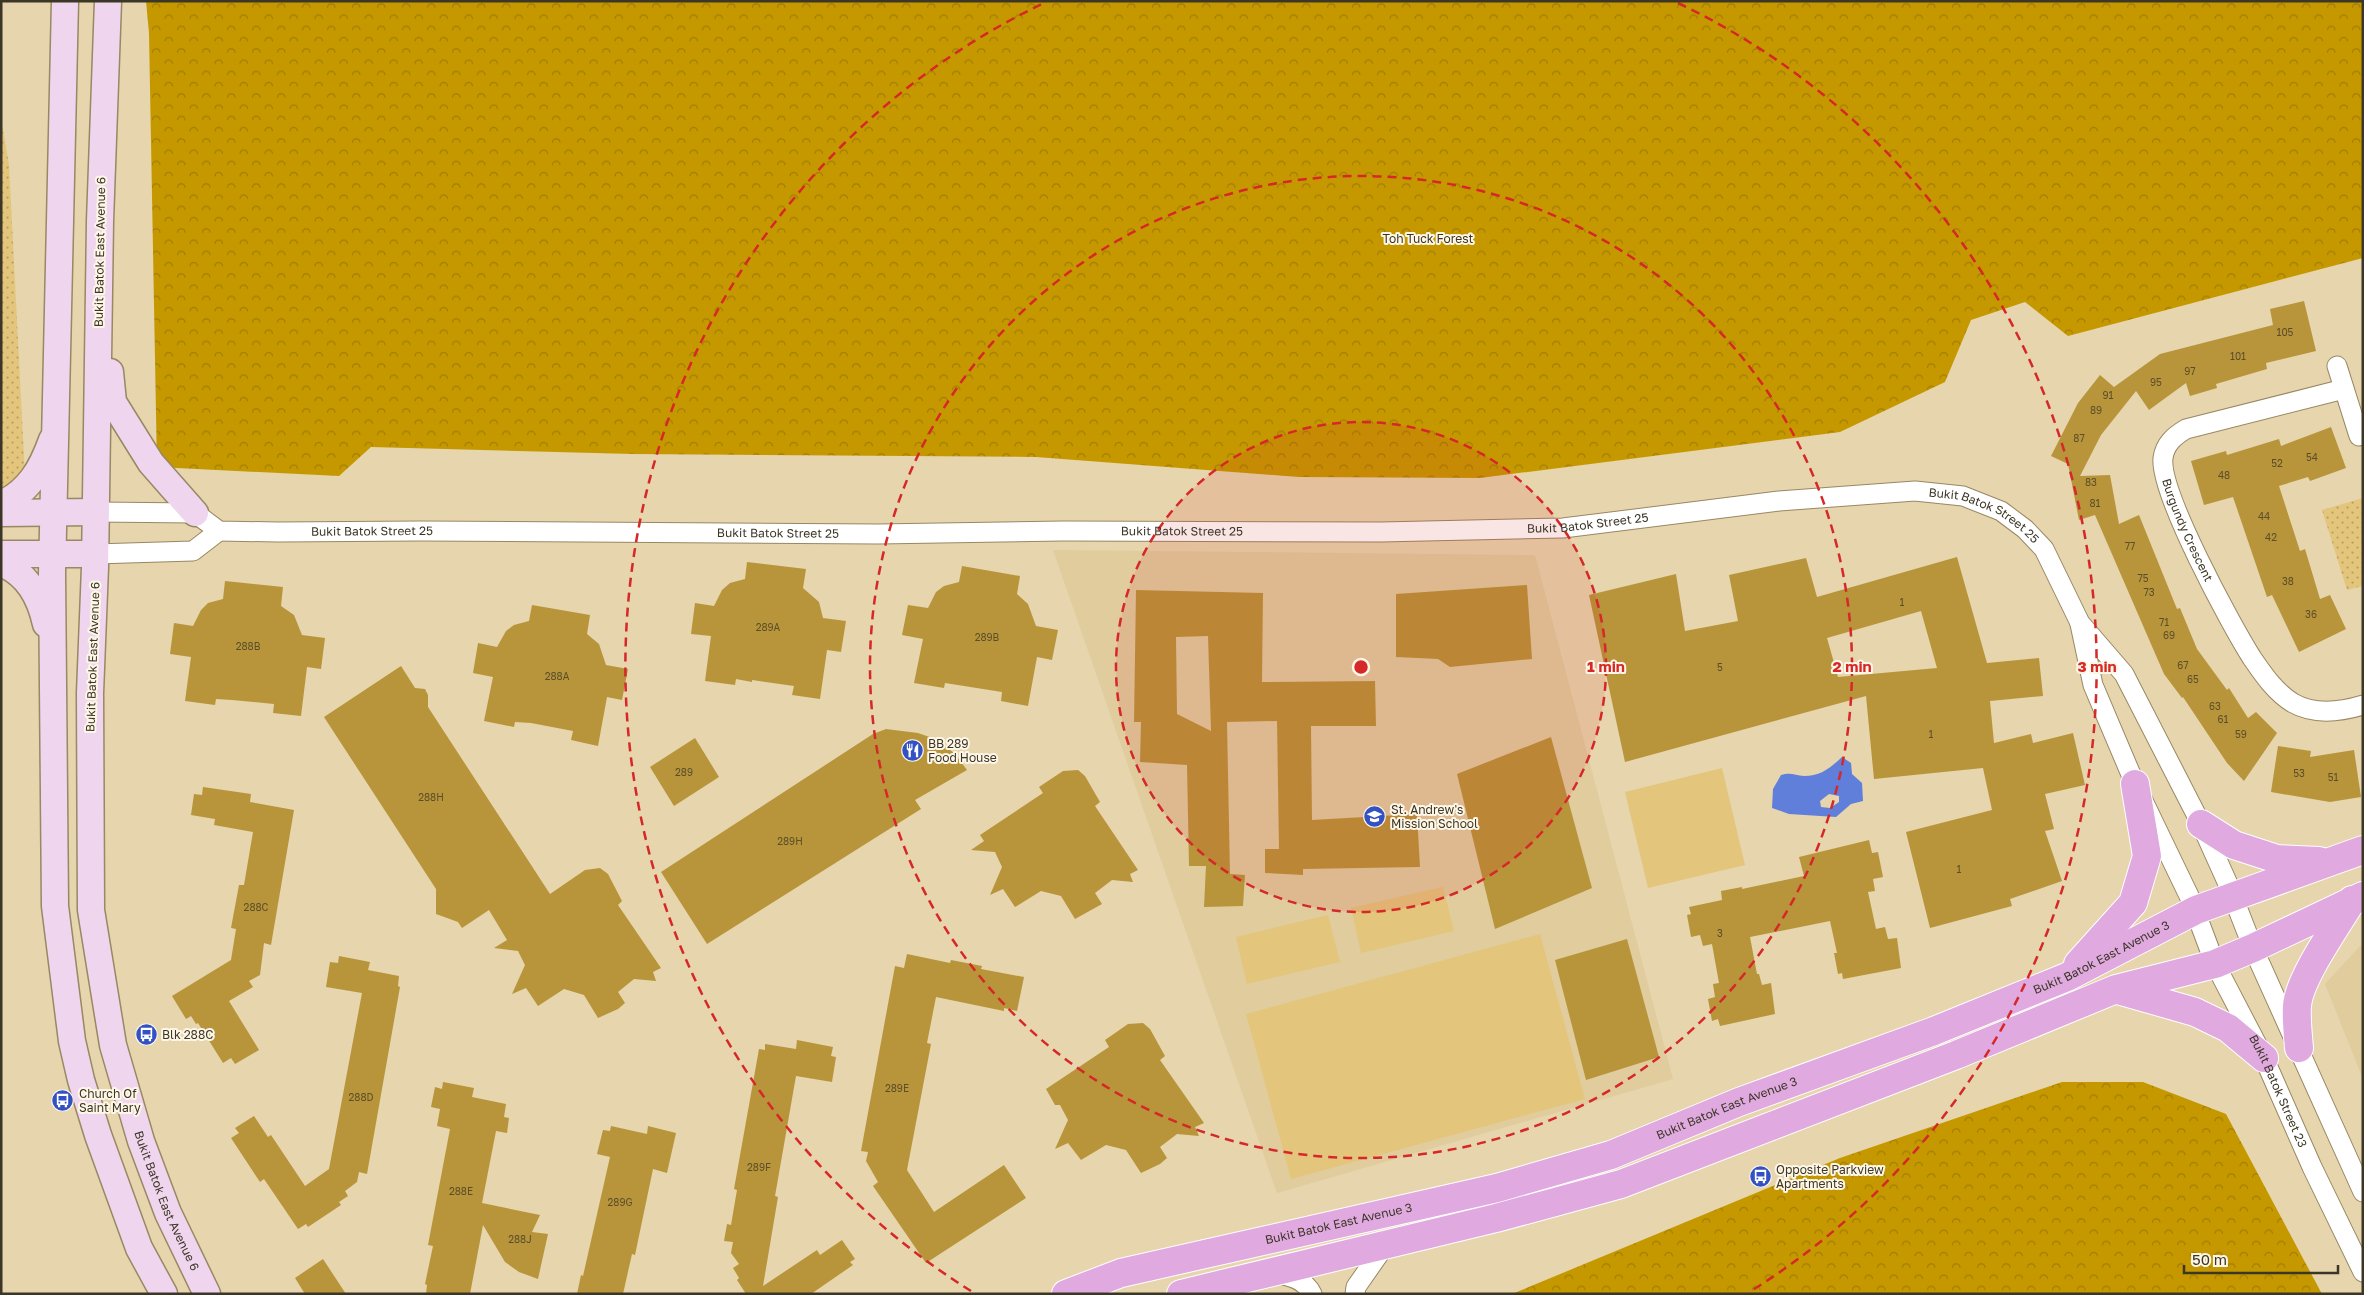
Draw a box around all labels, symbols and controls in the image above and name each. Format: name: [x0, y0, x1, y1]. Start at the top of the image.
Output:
street label: Bukit Batok East Avenue 6: [91, 177, 108, 327]
park label: Toh Tuck Forest: [1383, 231, 1474, 246]
house number: 105: [2277, 326, 2294, 338]
house number: 101: [2230, 350, 2246, 362]
house number: 97: [2184, 365, 2196, 377]
house number: 95: [2150, 376, 2162, 388]
house number: 91: [2103, 389, 2114, 401]
house number: 89: [2090, 404, 2102, 416]
house number: 87: [2073, 432, 2085, 444]
house number: 54: [2306, 451, 2318, 463]
house number: 52: [2271, 457, 2283, 469]
house number: 48: [2218, 469, 2230, 481]
house number: 83: [2085, 476, 2097, 488]
street label: Burgundy Crescent: [2159, 477, 2216, 584]
street label: Bukit Batok Street 25: [1928, 484, 2042, 546]
house number: 81: [2090, 497, 2101, 509]
street label: Bukit Batok Street 25: [1527, 509, 1649, 536]
house number: 44: [2258, 510, 2270, 522]
street label: Bukit Batok Street 25: [311, 523, 433, 539]
street label: Bukit Batok Street 25: [1121, 523, 1243, 539]
street label: Bukit Batok Street 25: [717, 525, 839, 541]
house number: 42: [2265, 531, 2277, 543]
house number: 77: [2125, 540, 2135, 552]
house number: 75: [2137, 572, 2149, 584]
house number: 38: [2282, 575, 2294, 587]
street label: Bukit Batok East Avenue 6: [82, 582, 103, 732]
house number: 73: [2143, 586, 2155, 598]
house number: 1: [1900, 596, 1905, 608]
house number: 36: [2305, 608, 2317, 620]
house number: 71: [2159, 616, 2169, 628]
house number: 289A: [756, 621, 781, 633]
house number: 69: [2163, 629, 2175, 641]
house number: 289B: [975, 631, 1000, 643]
house number: 288B: [236, 640, 261, 652]
text: 1 min: [1587, 657, 1625, 675]
text: 2 min: [1832, 657, 1872, 675]
text: 3 min: [2077, 657, 2117, 675]
centre of rings: [1352, 658, 1370, 676]
house number: 67: [2177, 659, 2189, 671]
house number: 5: [1717, 661, 1723, 673]
house number: 288A: [545, 670, 570, 682]
house number: 65: [2187, 673, 2199, 685]
house number: 63: [2209, 700, 2221, 712]
house number: 61: [2218, 713, 2229, 725]
house number: 1: [1929, 728, 1934, 740]
house number: 59: [2235, 728, 2247, 740]
place label: BB 289 Food House: [928, 736, 997, 765]
restaurant icon: BB 289 Food House: [900, 739, 924, 763]
house number: 289: [675, 766, 693, 778]
house number: 53: [2293, 767, 2305, 779]
house number: 51: [2328, 771, 2338, 783]
house number: 288H: [418, 791, 444, 803]
place label: St. Andrew's Mission School: [1391, 802, 1478, 831]
school or university icon: St. Andrew's Mission School: [1363, 805, 1387, 829]
house number: 289H: [777, 835, 803, 847]
house number: 1: [1957, 863, 1962, 875]
house number: 288C: [244, 901, 269, 913]
street label: Bukit Batok East Avenue 3: [2031, 917, 2172, 997]
house number: 3: [1717, 927, 1723, 939]
bus stop icon: Blk 288C: [134, 1023, 158, 1047]
place label: Blk 288C: [162, 1027, 213, 1042]
street label: Bukit Batok Street 23: [2246, 1032, 2310, 1150]
street label: Bukit Batok East Avenue 3: [1654, 1073, 1799, 1142]
house number: 289E: [885, 1082, 909, 1094]
place label: Church Of Saint Mary: [79, 1086, 141, 1115]
bus stop icon: Church Of Saint Mary: [51, 1089, 75, 1113]
house number: 288D: [349, 1091, 374, 1103]
street label: Bukit Batok East Avenue 6: [131, 1129, 203, 1273]
house number: 289F: [747, 1161, 771, 1173]
place label: Opposite Parkview Apartments: [1776, 1162, 1884, 1191]
bus stop icon: Opposite Parkview Apartments: [1748, 1165, 1772, 1189]
house number: 288E: [449, 1185, 473, 1197]
house number: 289G: [608, 1196, 633, 1208]
street label: Bukit Batok East Avenue 3: [1264, 1199, 1413, 1247]
house number: 288J: [508, 1233, 532, 1245]
scale bar: [2184, 1242, 2338, 1274]
text: 50 m: [2192, 1250, 2227, 1268]

